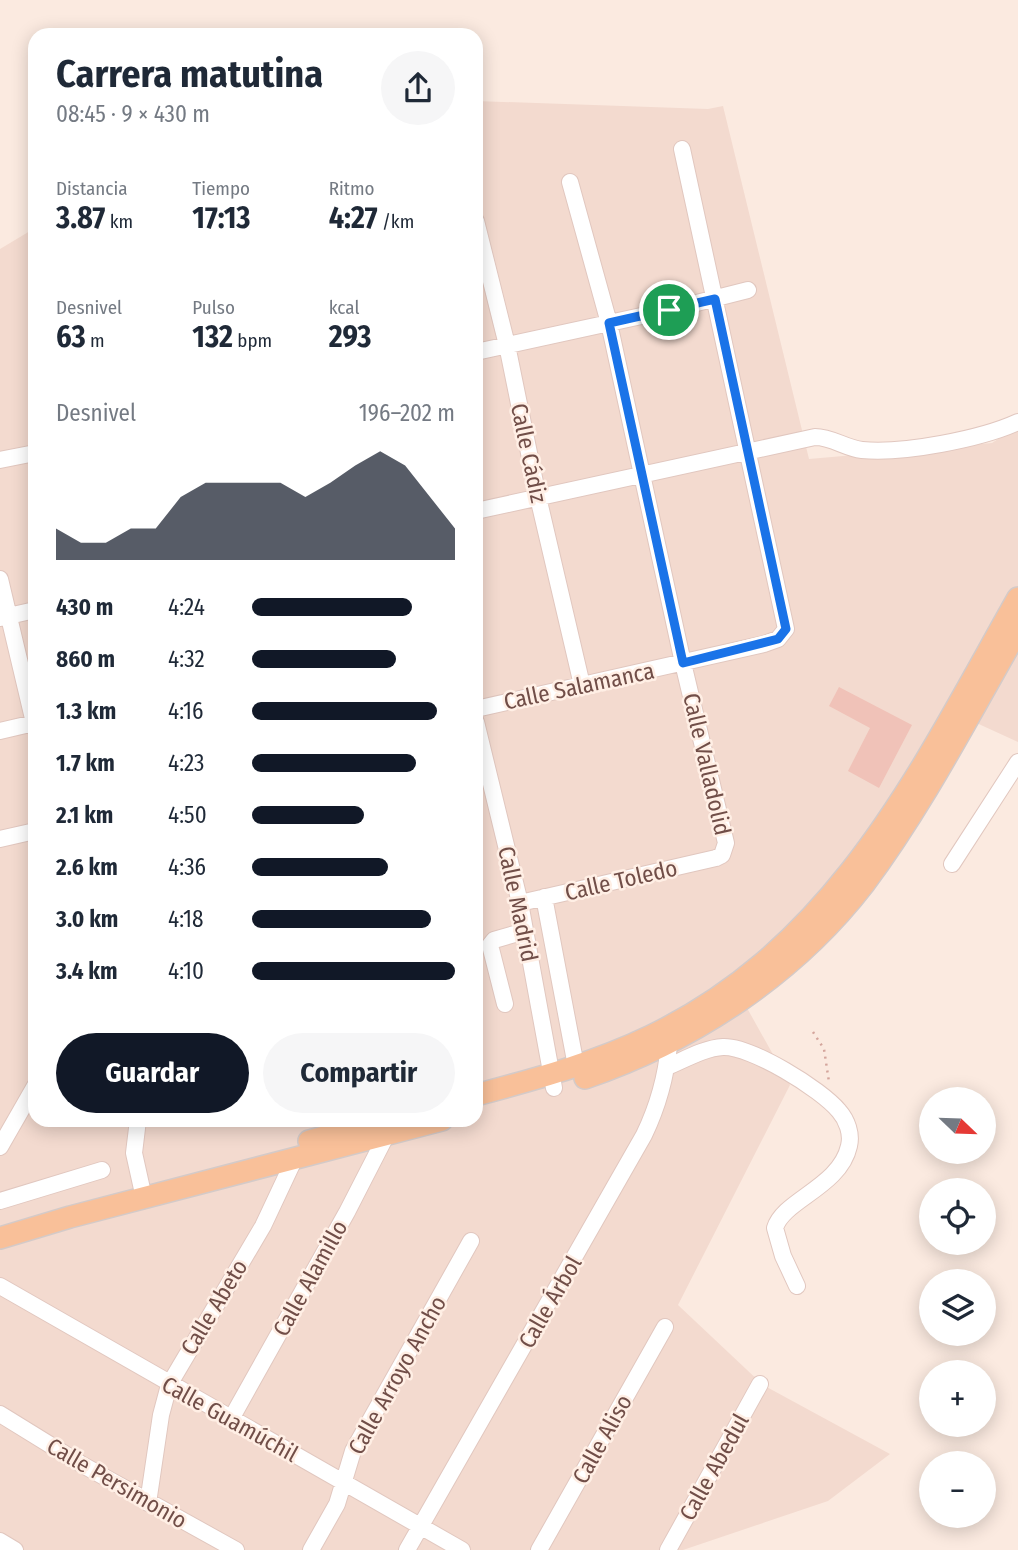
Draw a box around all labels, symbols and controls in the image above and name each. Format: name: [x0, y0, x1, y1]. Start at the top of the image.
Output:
text: Carrera matutina: [56, 51, 323, 97]
button: share: [381, 51, 455, 125]
text: 08:45 · 9 × 430 m: [56, 100, 210, 128]
text: Distancia: [56, 177, 128, 200]
text: Tiempo: [192, 177, 250, 200]
text: Ritmo: [329, 177, 375, 200]
text: 3.87: [56, 200, 105, 236]
text: 17:13: [192, 200, 251, 236]
text: 4:27: [329, 200, 377, 236]
text: km: [105, 210, 133, 233]
text: /km: [377, 210, 414, 233]
pin: [639, 280, 699, 340]
icon: arrive: [650, 291, 688, 329]
text: Desnivel: [56, 296, 122, 319]
text: Pulso: [192, 296, 235, 319]
text: kcal: [329, 296, 359, 319]
text: 63: [56, 319, 86, 355]
text: 132: [192, 319, 233, 355]
text: 293: [329, 319, 372, 355]
text: m: [86, 329, 105, 352]
text: bpm: [233, 329, 272, 352]
text: Desnivel: [56, 399, 136, 427]
text: 196–202 m: [359, 399, 455, 427]
street label: Calle Cádiz: [505, 401, 553, 505]
text: 430 m: [56, 593, 113, 621]
text: 4:24: [168, 593, 205, 621]
text: 860 m: [56, 645, 115, 673]
text: 4:32: [168, 645, 205, 673]
street label: Calle Salamanca: [501, 656, 657, 716]
street label: Calle Valladolid: [677, 690, 737, 838]
text: 1.3 km: [56, 697, 116, 725]
text: 4:16: [168, 697, 203, 725]
text: 1.7 km: [56, 749, 115, 777]
text: 4:23: [168, 749, 204, 777]
text: 2.1 km: [56, 801, 113, 829]
text: 4:50: [168, 801, 207, 829]
street label: Calle Madrid: [492, 844, 544, 964]
text: 2.6 km: [56, 853, 118, 881]
text: 4:36: [168, 853, 206, 881]
street label: Calle Toledo: [562, 853, 680, 907]
text: 3.0 km: [56, 905, 118, 933]
text: 4:18: [168, 905, 204, 933]
text: 3.4 km: [56, 957, 118, 985]
text: 4:10: [168, 957, 204, 985]
button: Guardar: [56, 1033, 249, 1113]
button: Compartir: [263, 1033, 455, 1113]
north arrow: [919, 1087, 996, 1164]
map controls: [919, 1087, 996, 1528]
button: locate: [919, 1178, 996, 1255]
street label: Calle Alamillo: [267, 1215, 353, 1341]
street label: Calle Árbol: [512, 1250, 588, 1353]
street label: Calle Abeto: [175, 1254, 253, 1360]
button: layers: [919, 1269, 996, 1346]
street label: Calle Arroyo Ancho: [342, 1291, 452, 1459]
button: +: [919, 1360, 996, 1437]
street label: Calle Guamúchil: [157, 1370, 303, 1468]
street label: Calle Aliso: [566, 1390, 638, 1488]
street label: Calle Abedul: [673, 1409, 755, 1525]
street label: Calle Persimonio: [42, 1432, 192, 1534]
button: −: [919, 1451, 996, 1528]

